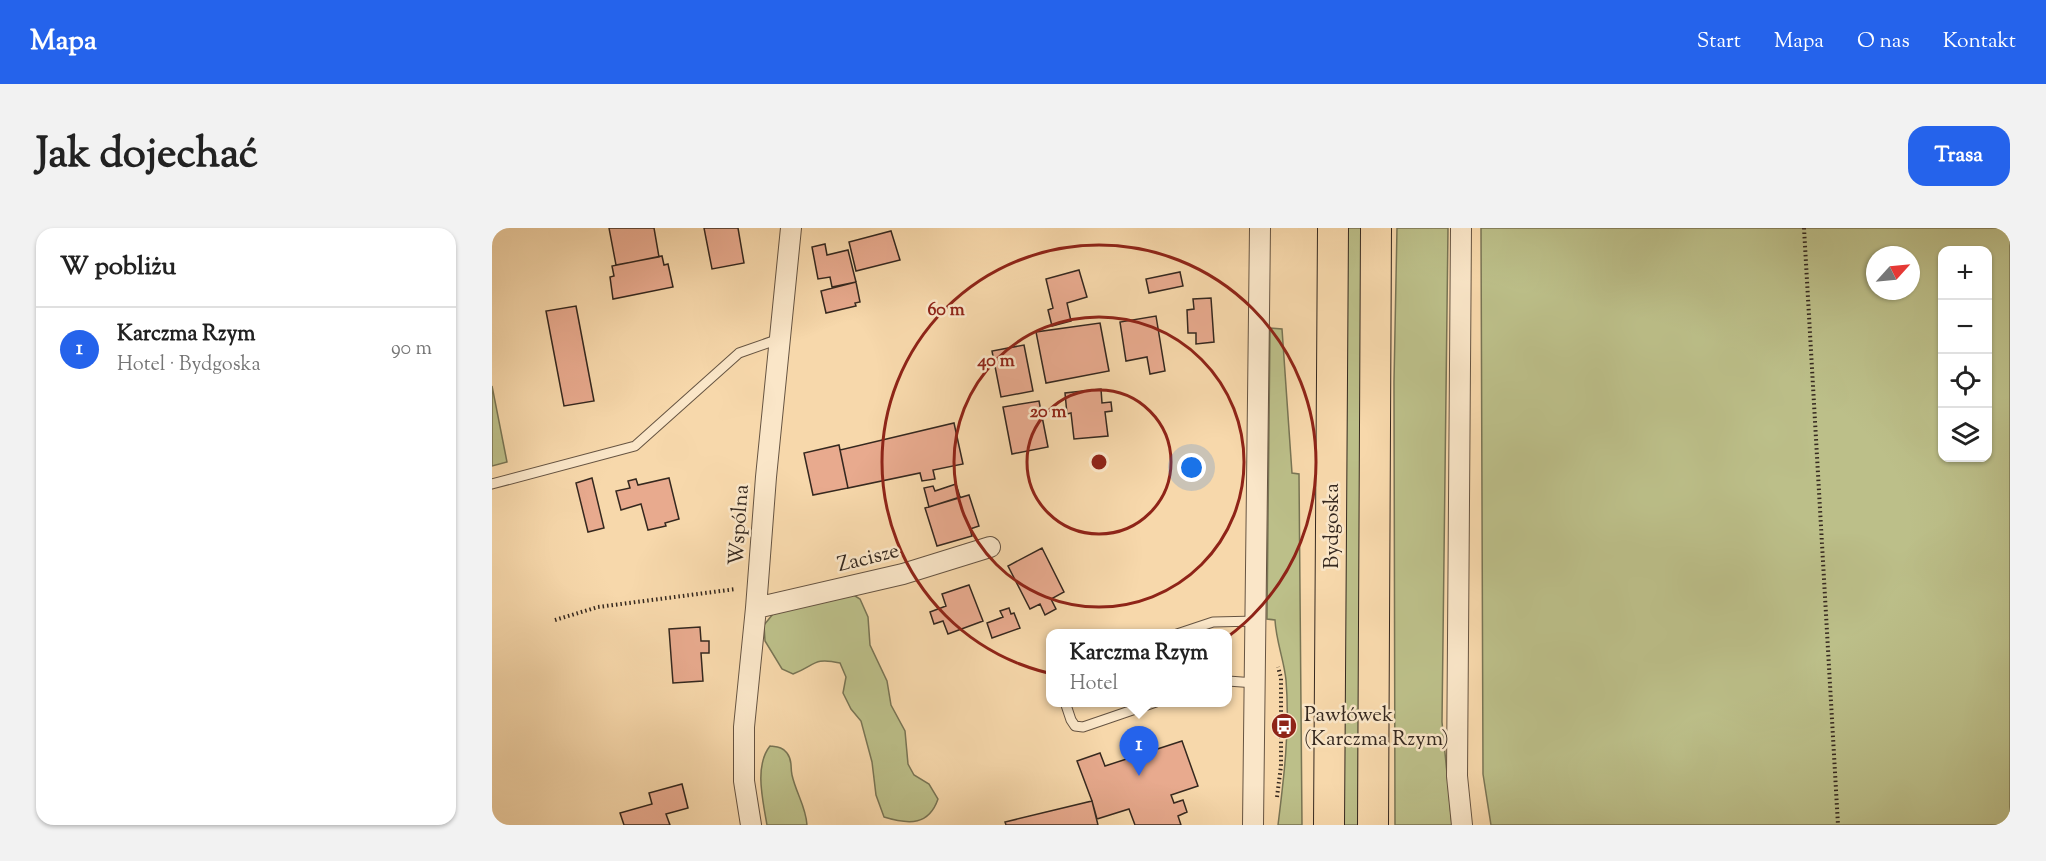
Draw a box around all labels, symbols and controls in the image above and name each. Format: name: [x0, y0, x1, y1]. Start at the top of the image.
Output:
text: Mapa: [30, 22, 97, 62]
text: Start: [1697, 27, 1741, 57]
text: Mapa: [1774, 27, 1824, 57]
text: O nas: [1857, 27, 1910, 57]
text: Kontakt: [1943, 27, 2016, 57]
text: Jak dojechać: [36, 126, 258, 186]
button: Trasa: [1908, 126, 2010, 186]
north arrow: [1866, 246, 1920, 300]
map controls: [1938, 246, 1992, 462]
button: +: [1938, 246, 1992, 300]
text: W pobliżu: [60, 249, 176, 286]
text: 60 m: [927, 298, 965, 324]
button: −: [1938, 300, 1992, 354]
text: Karczma Rzym: [117, 319, 256, 351]
text: 1: [76, 335, 83, 364]
text: 90 m: [391, 335, 432, 364]
text: 40 m: [976, 349, 1015, 375]
text: Hotel · Bydgoska: [117, 351, 261, 380]
button: locate: [1938, 354, 1992, 408]
text: 20 m: [1030, 400, 1066, 426]
button: layers: [1938, 408, 1992, 462]
centre of rings: [1089, 452, 1109, 472]
your location: [1177, 453, 1206, 482]
street label: Wspólna: [722, 483, 758, 567]
street label: Bydgoska: [1318, 483, 1348, 569]
street label: Zacisze: [834, 537, 903, 581]
popup: [1046, 629, 1232, 707]
text: Karczma Rzym: [1070, 638, 1208, 670]
text: Hotel: [1070, 670, 1118, 699]
place label: Pawłówek (Karczma Rzym): [1304, 701, 1449, 755]
bus stop icon: Pawłówek (Karczma Rzym): [1269, 711, 1299, 741]
pin: 1: [1120, 726, 1158, 776]

